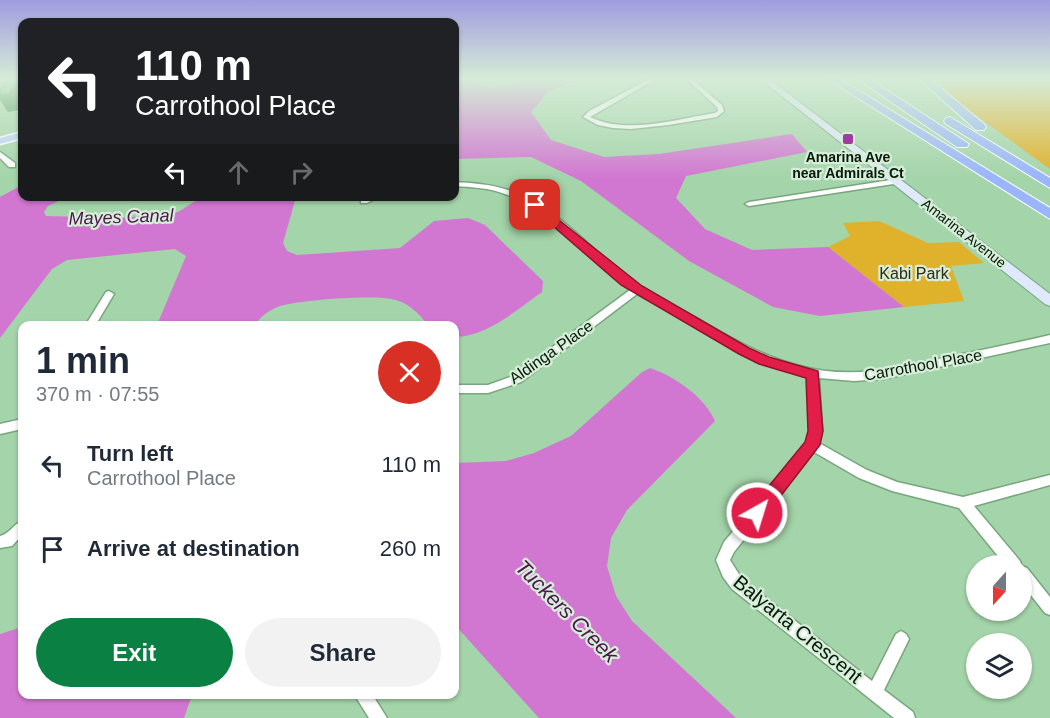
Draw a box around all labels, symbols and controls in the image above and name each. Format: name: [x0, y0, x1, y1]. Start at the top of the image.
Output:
icon: left: [36, 42, 114, 120]
text: 110 m: [135, 42, 252, 89]
text: Carrothool Place: [135, 91, 336, 121]
marker: Amarina Ave near Admirals Ct: [841, 132, 855, 146]
place label: Amarina Ave near Admirals Ct: [792, 149, 904, 181]
icon: left: [159, 156, 192, 189]
icon: ahead: [222, 156, 255, 189]
icon: right: [285, 156, 318, 189]
pin: [509, 179, 560, 230]
icon: arrive: [518, 188, 551, 221]
street label: Amarina Avenue: [919, 195, 1009, 271]
water label: Mayes Canal: [68, 205, 175, 229]
park label: Kabi Park: [879, 265, 950, 282]
street label: Aldinga Place: [506, 317, 596, 387]
text: 1 min: [36, 340, 130, 381]
button: close: [378, 341, 441, 404]
street label: Carrothool Place: [863, 346, 983, 384]
text: 370 m · 07:55: [36, 383, 159, 405]
text: Turn left: [87, 441, 173, 466]
icon: left: [36, 449, 69, 482]
text: 110 m: [381, 452, 441, 477]
text: Carrothool Place: [87, 467, 236, 489]
position arrow: [725, 481, 789, 545]
icon: arrive: [36, 533, 69, 566]
text: Arrive at destination: [87, 536, 300, 561]
text: 260 m: [380, 536, 441, 561]
water label: Tuckers Creek: [511, 555, 624, 668]
north arrow: [966, 555, 1032, 621]
map controls: [966, 555, 1032, 699]
street label: Balyarta Crescent: [729, 570, 867, 688]
button: Exit: [36, 618, 233, 687]
button: Share: [245, 618, 441, 687]
button: layers: [966, 633, 1032, 699]

